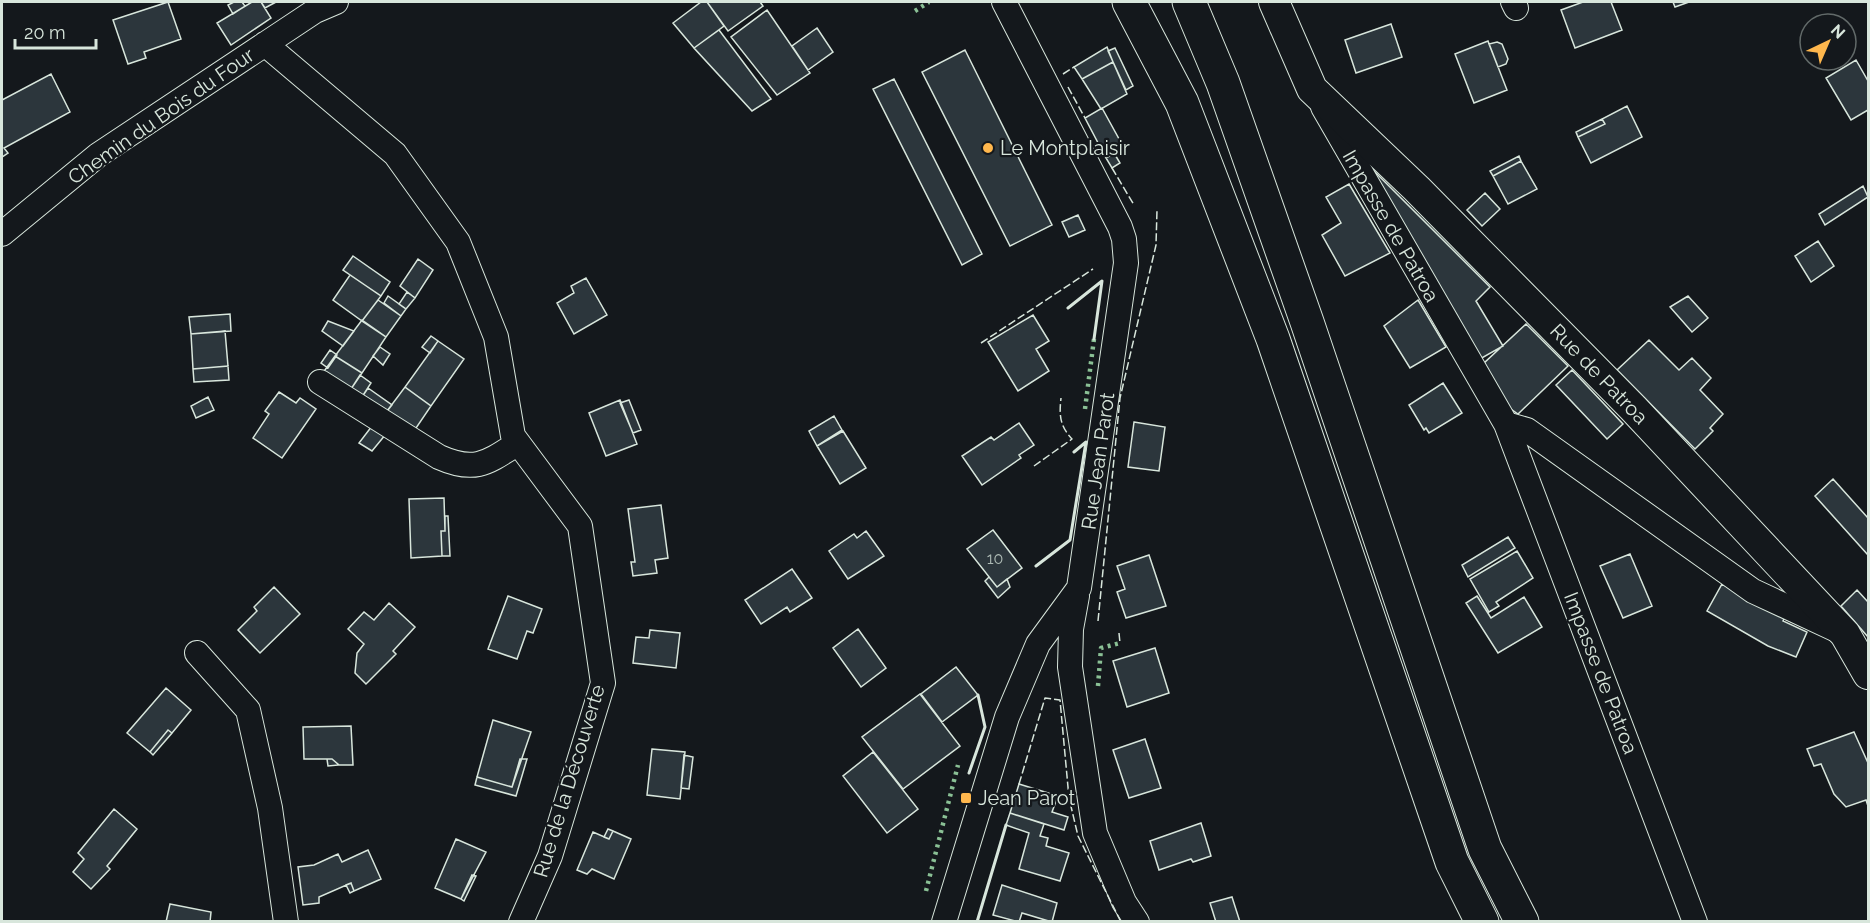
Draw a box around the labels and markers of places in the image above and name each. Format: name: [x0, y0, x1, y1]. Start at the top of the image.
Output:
place label: Le Montplaisir: [1000, 136, 1130, 160]
marker: Le Montplaisir: [981, 141, 995, 155]
place label: Jean Parot: [978, 786, 1076, 810]
marker: Jean Parot: [959, 791, 973, 805]

